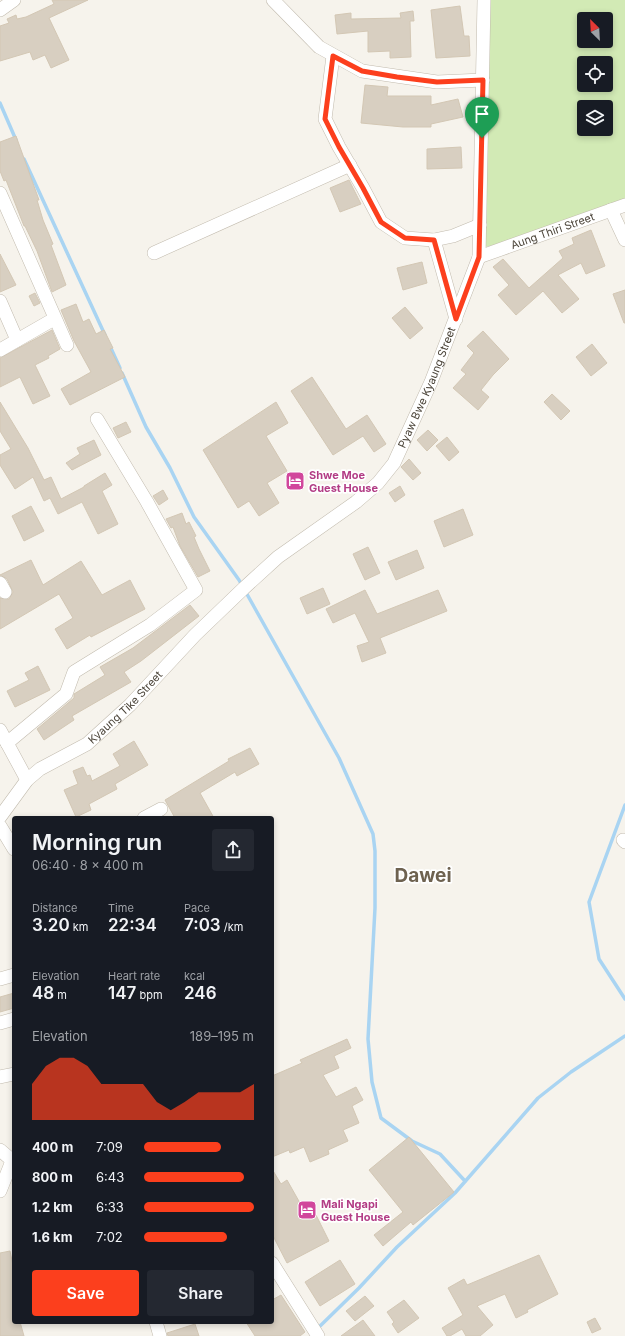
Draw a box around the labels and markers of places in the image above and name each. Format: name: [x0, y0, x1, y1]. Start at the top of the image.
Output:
pin: [465, 97, 499, 138]
place label: Shwe Moe Guest House: [309, 468, 378, 495]
hotel icon: Shwe Moe Guest House: [284, 470, 306, 492]
place label: Mali Ngapi Guest House: [321, 1197, 390, 1224]
hotel icon: Mali Ngapi Guest House: [296, 1199, 318, 1221]

